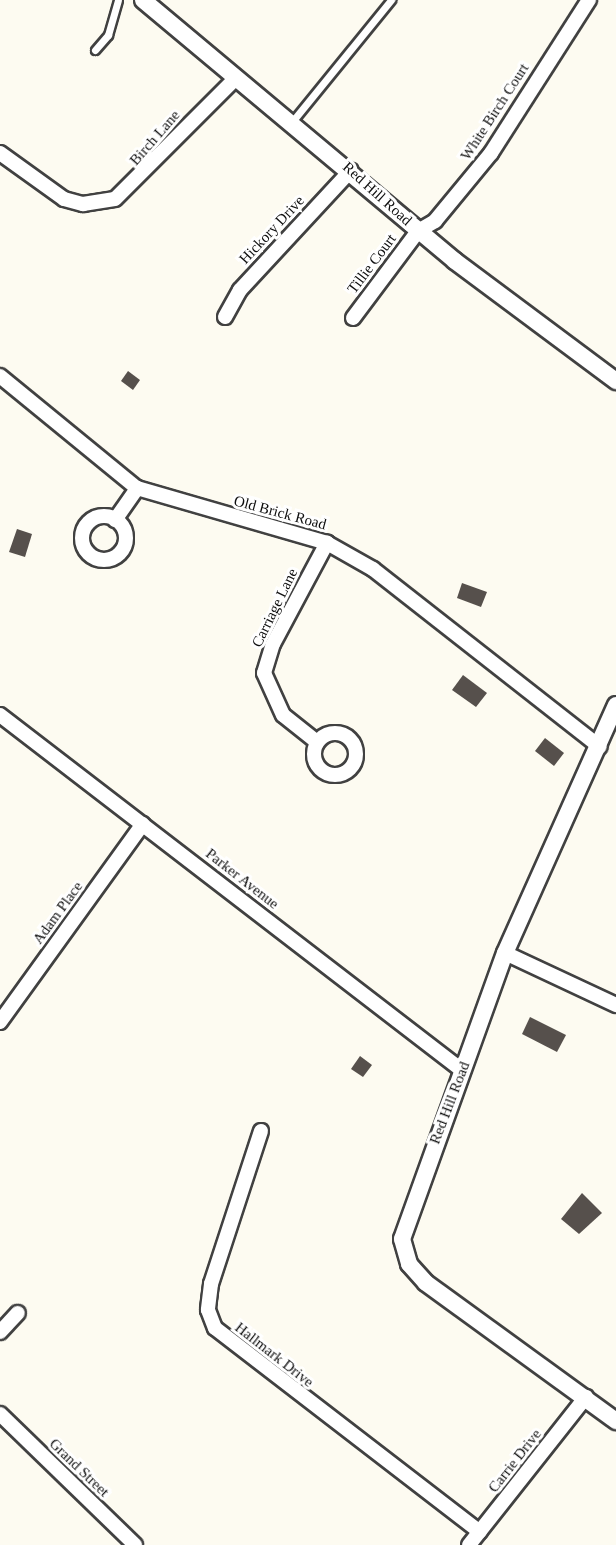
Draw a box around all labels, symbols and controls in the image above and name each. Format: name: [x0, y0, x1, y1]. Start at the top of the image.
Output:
street label: White Birch Court: [457, 60, 533, 164]
street label: Birch Lane: [126, 107, 184, 169]
street label: Red Hill Road: [339, 158, 415, 230]
street label: Hickory Drive: [236, 192, 308, 268]
street label: Tillie Court: [344, 231, 400, 297]
street label: Old Brick Road: [232, 492, 328, 534]
street label: Carriage Lane: [248, 566, 302, 650]
street label: Parker Avenue: [202, 845, 282, 913]
street label: Adam Place: [29, 878, 87, 948]
street label: Red Hill Road: [426, 1059, 474, 1147]
street label: Hallmark Drive: [231, 1319, 317, 1391]
street label: Carrie Drive: [485, 1426, 545, 1496]
street label: Grand Street: [45, 1435, 113, 1501]

